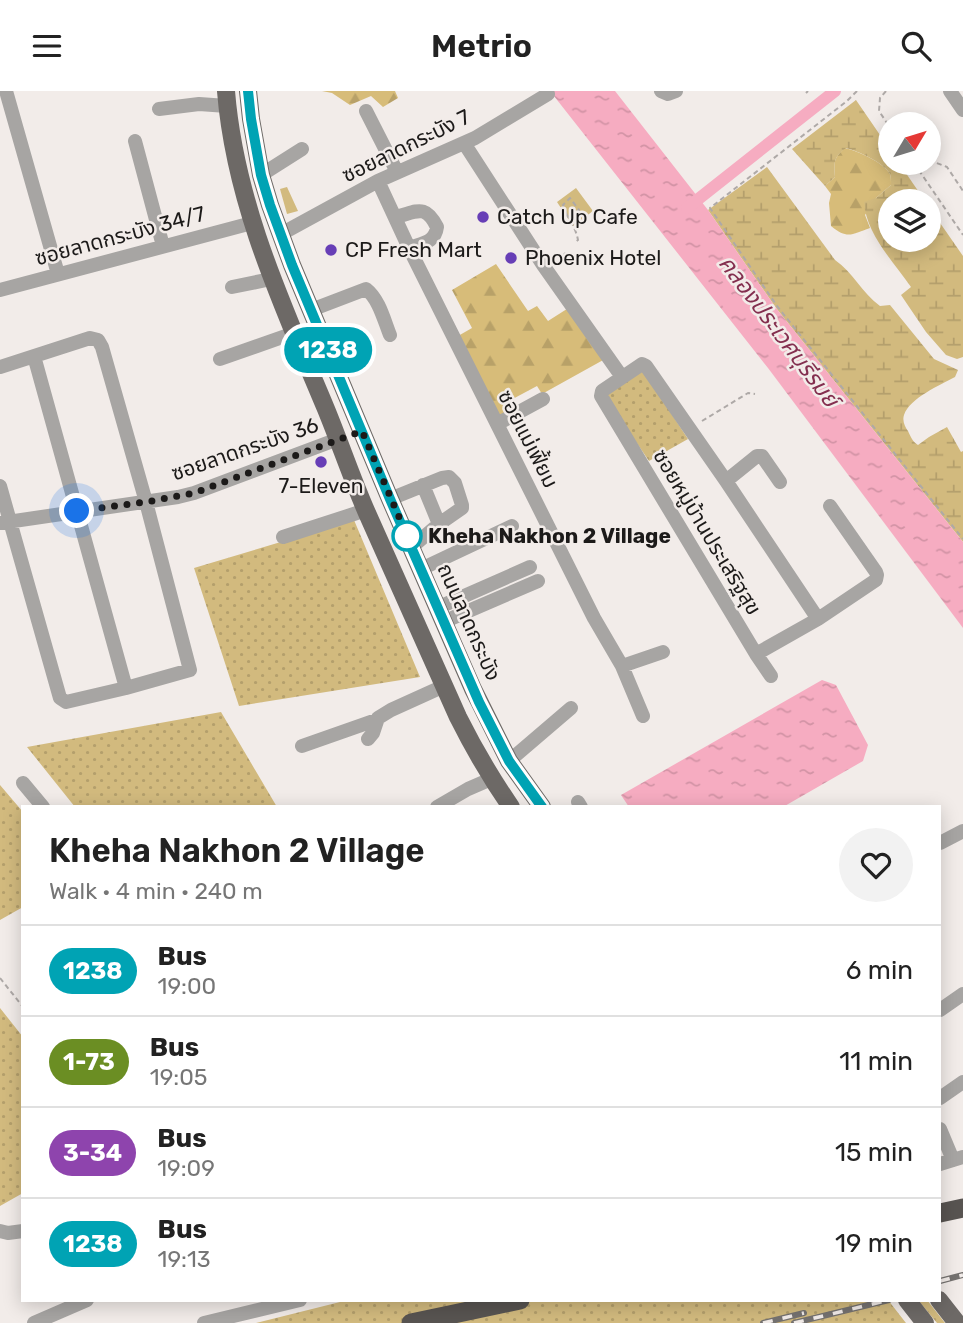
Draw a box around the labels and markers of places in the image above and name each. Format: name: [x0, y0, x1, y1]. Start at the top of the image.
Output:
place label: Catch Up Cafe: [497, 204, 638, 229]
marker: Catch Up Cafe: [475, 209, 491, 225]
place label: CP Fresh Mart: [345, 237, 482, 262]
marker: CP Fresh Mart: [323, 242, 339, 258]
place label: Phoenix Hotel: [525, 245, 661, 270]
marker: Phoenix Hotel: [503, 250, 519, 266]
marker: 7-Eleven: [313, 454, 329, 470]
place label: 7-Eleven: [279, 473, 364, 498]
marker: Kheha Nakhon 2 Village: [392, 521, 422, 551]
place label: Kheha Nakhon 2 Village: [428, 523, 671, 548]

